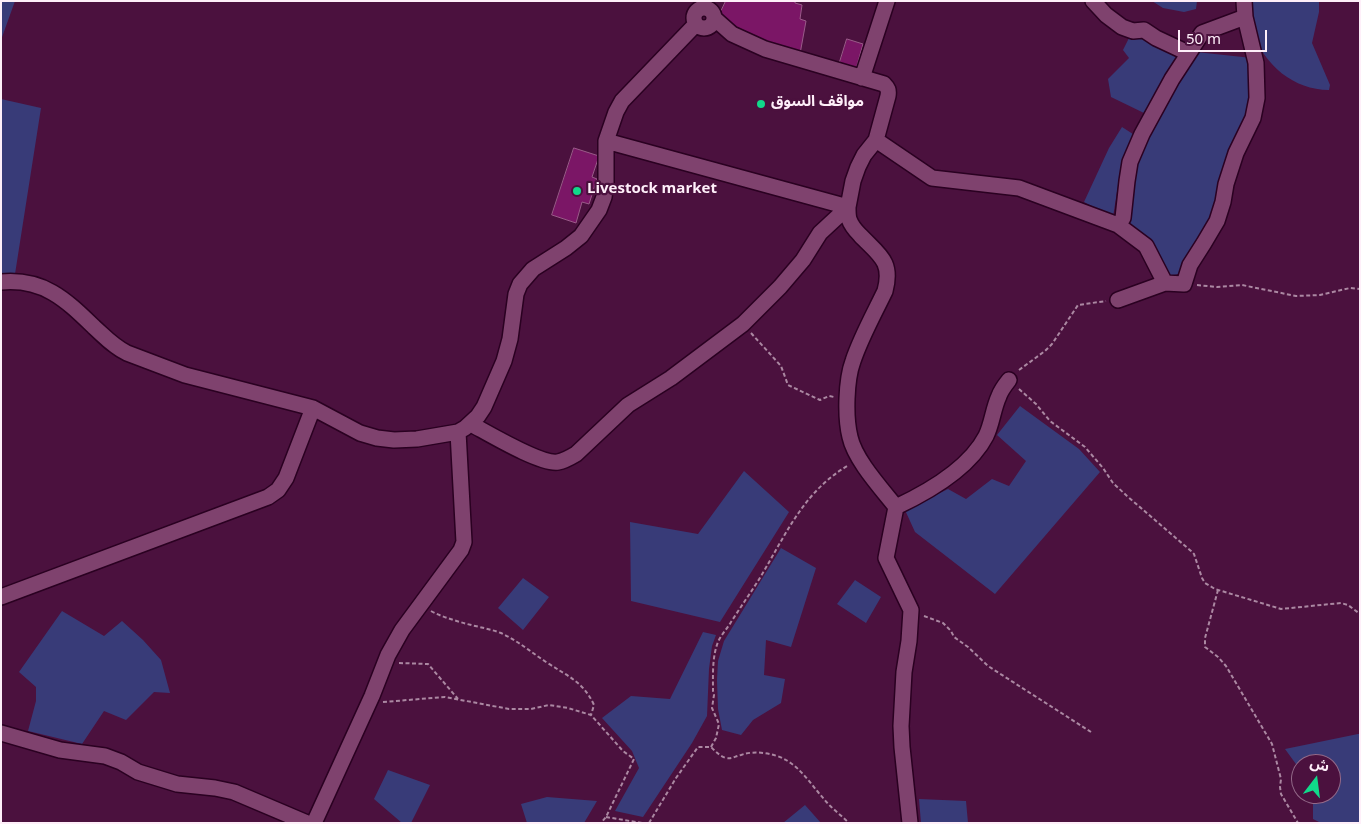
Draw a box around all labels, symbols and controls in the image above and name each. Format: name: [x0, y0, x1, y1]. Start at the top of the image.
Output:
scale bar: [1181, 20, 1270, 52]
text: 50 m: [1186, 23, 1221, 55]
place label: مواقف السوق: [771, 95, 864, 113]
marker: مواقف السوق: [755, 98, 767, 110]
place label: Livestock market: [587, 182, 717, 200]
marker: Livestock market: [571, 185, 583, 197]
text: ش: [1307, 749, 1333, 781]
north arrow: [1291, 754, 1341, 804]

